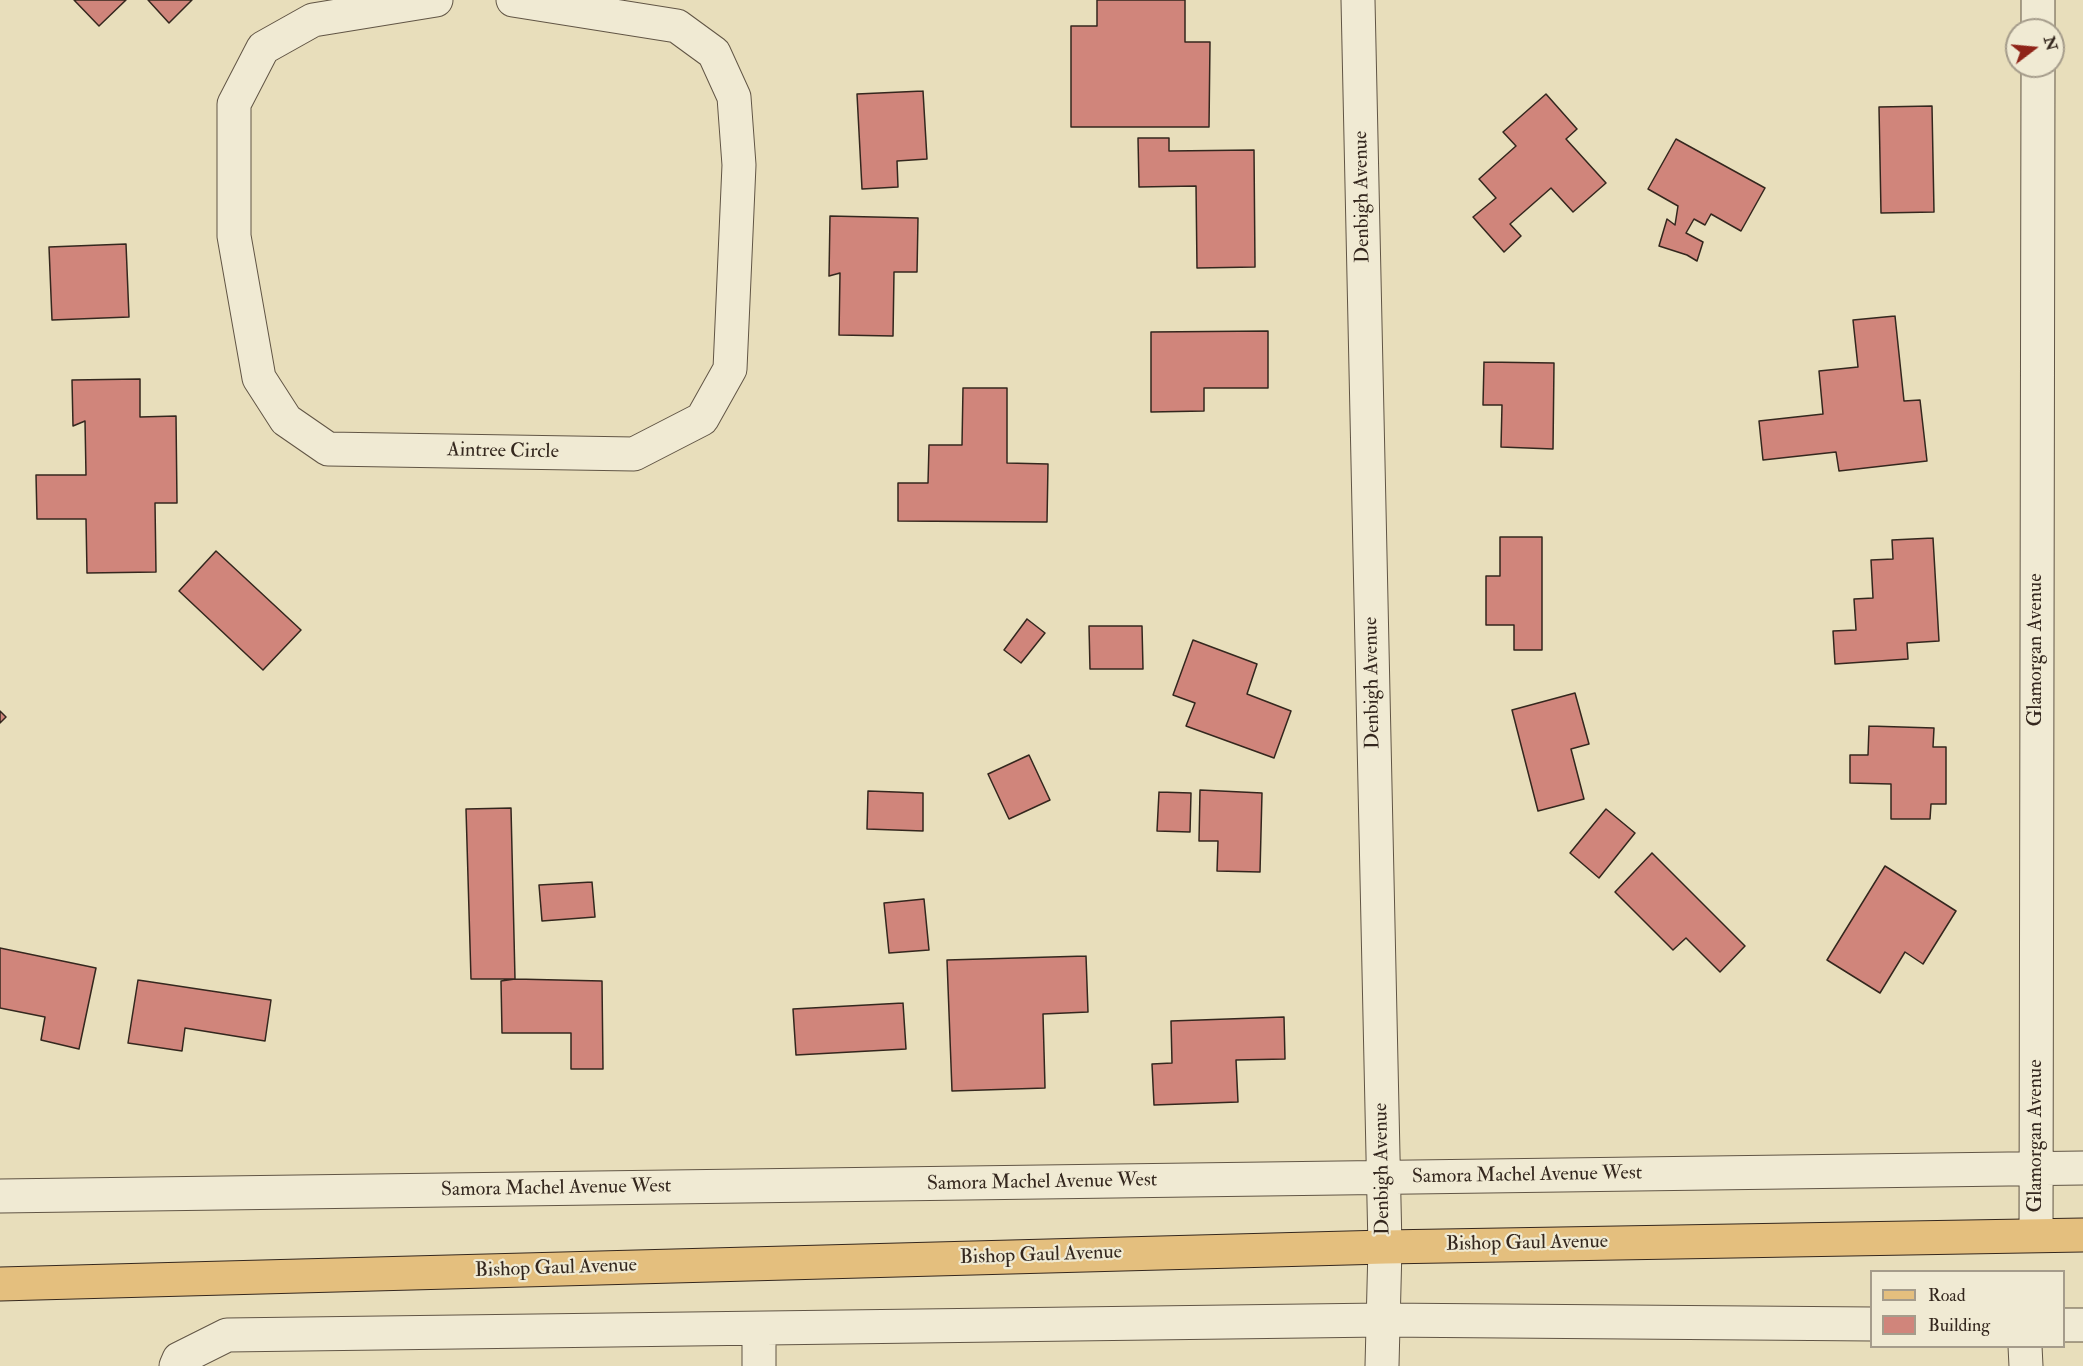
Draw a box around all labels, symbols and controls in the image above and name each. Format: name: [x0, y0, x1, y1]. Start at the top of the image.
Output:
north arrow: [2005, 18, 2065, 78]
text: N: [2039, 34, 2062, 53]
street label: Denbigh Avenue: [1350, 131, 1376, 263]
street label: Aintree Circle: [447, 439, 559, 465]
street label: Glamorgan Avenue: [2025, 573, 2049, 727]
street label: Denbigh Avenue: [1360, 617, 1386, 749]
street label: Glamorgan Avenue: [2025, 1059, 2049, 1213]
street label: Denbigh Avenue: [1370, 1103, 1396, 1235]
street label: Samora Machel Avenue West: [1412, 1162, 1642, 1190]
street label: Samora Machel Avenue West: [927, 1169, 1157, 1197]
street label: Samora Machel Avenue West: [441, 1175, 671, 1203]
street label: Bishop Gaul Avenue: [1446, 1231, 1608, 1257]
street label: Bishop Gaul Avenue: [960, 1241, 1122, 1271]
street label: Bishop Gaul Avenue: [475, 1254, 637, 1284]
legend: [1870, 1270, 2065, 1348]
text: Road: [1928, 1284, 1966, 1307]
text: Building: [1928, 1314, 1990, 1337]

